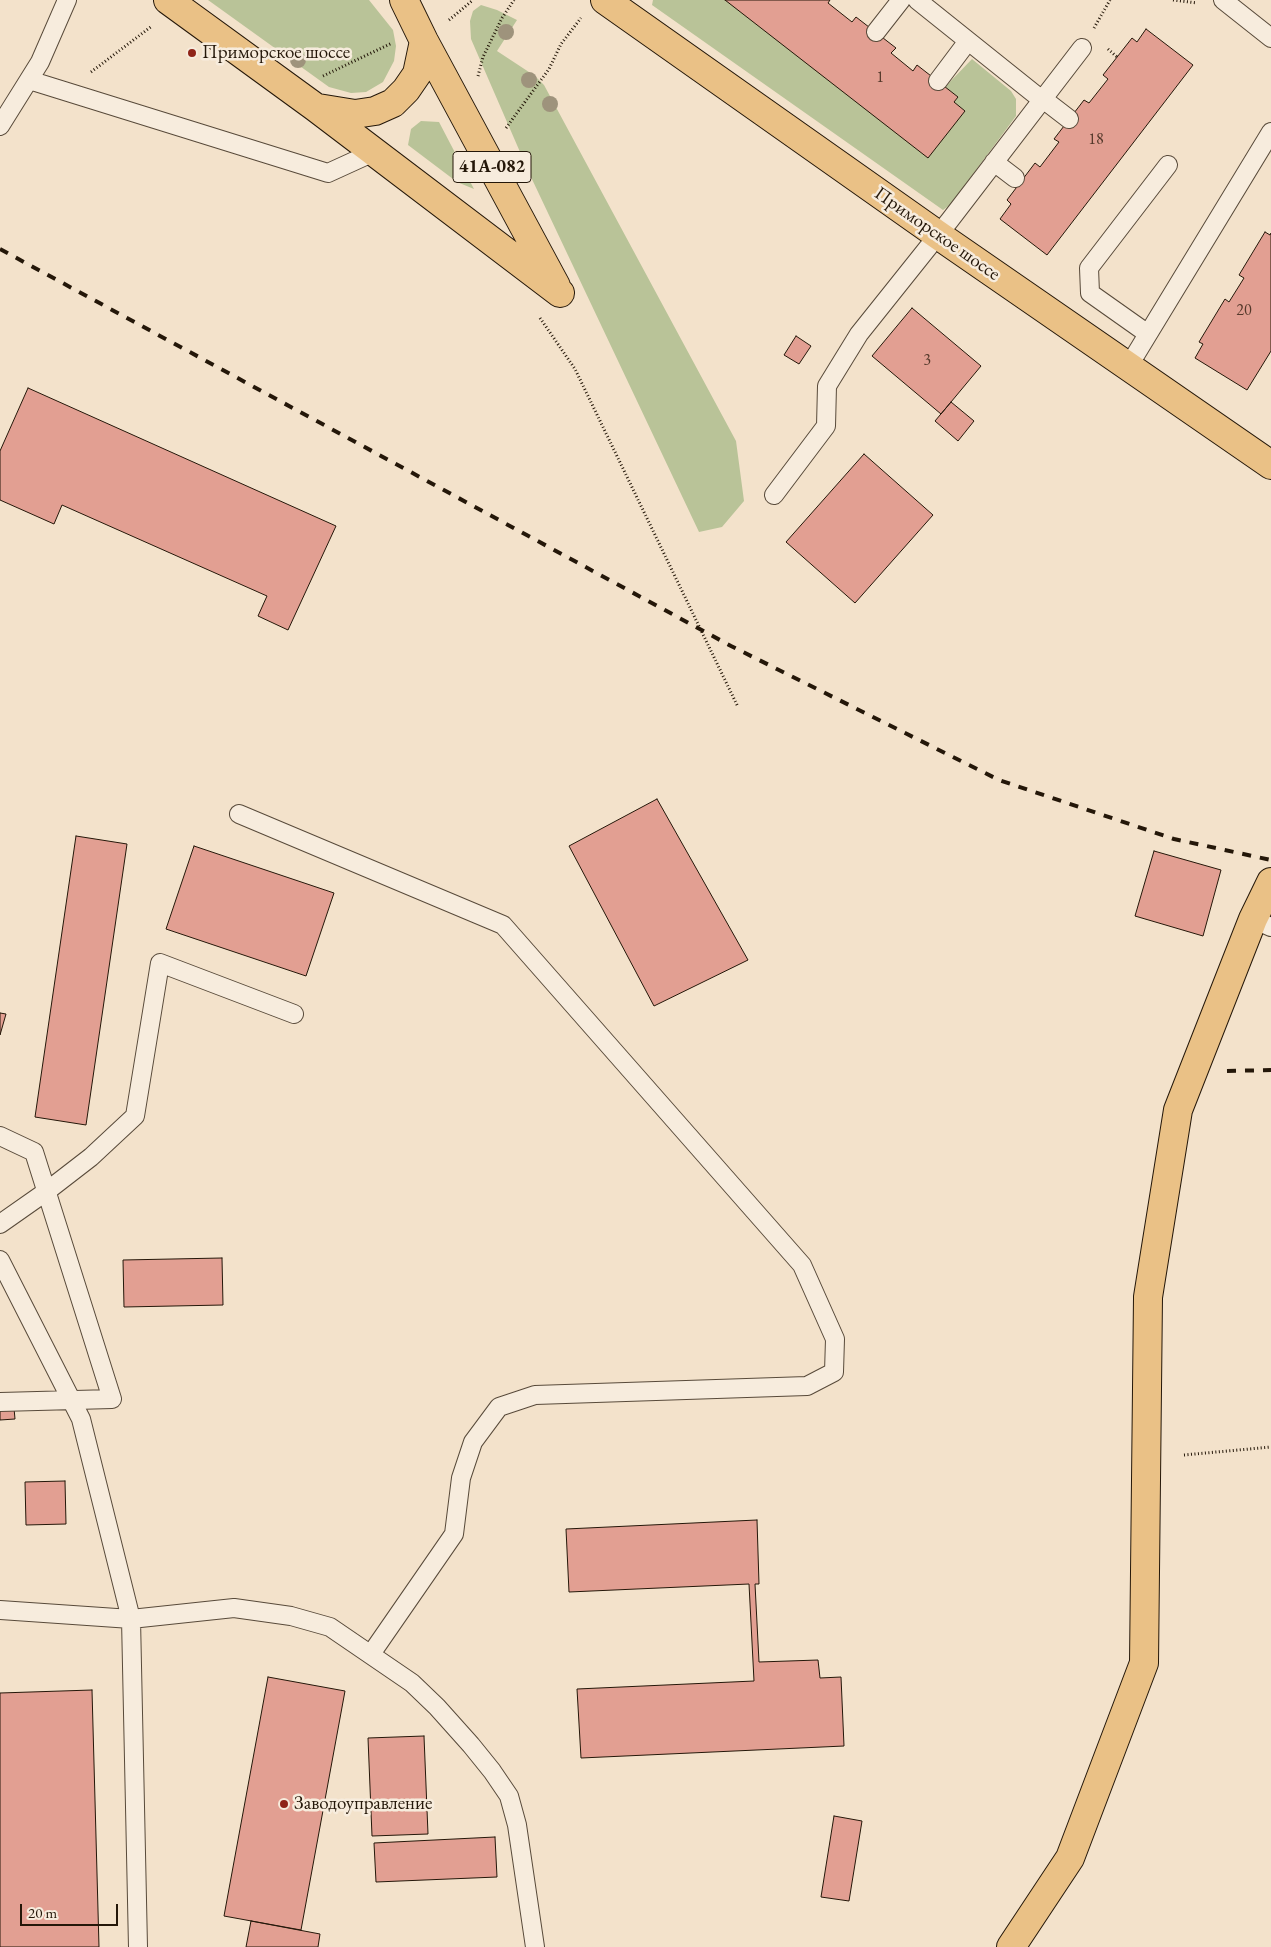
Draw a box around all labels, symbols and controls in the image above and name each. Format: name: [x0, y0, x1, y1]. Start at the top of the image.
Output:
place label: Приморское шоссе: [202, 42, 350, 64]
marker: Приморское шоссе: [186, 47, 198, 59]
house number: 1: [876, 68, 884, 88]
house number: 18: [1088, 130, 1104, 150]
road number: 41А-082: [453, 152, 531, 182]
street label: Приморское шоссе: [870, 182, 1004, 286]
house number: 20: [1236, 301, 1252, 321]
house number: 3: [923, 351, 931, 371]
place label: Заводоуправление: [294, 1793, 432, 1815]
marker: Заводоуправление: [278, 1798, 290, 1810]
scale bar: [22, 1894, 120, 1926]
text: 20 m: [28, 1903, 57, 1922]

